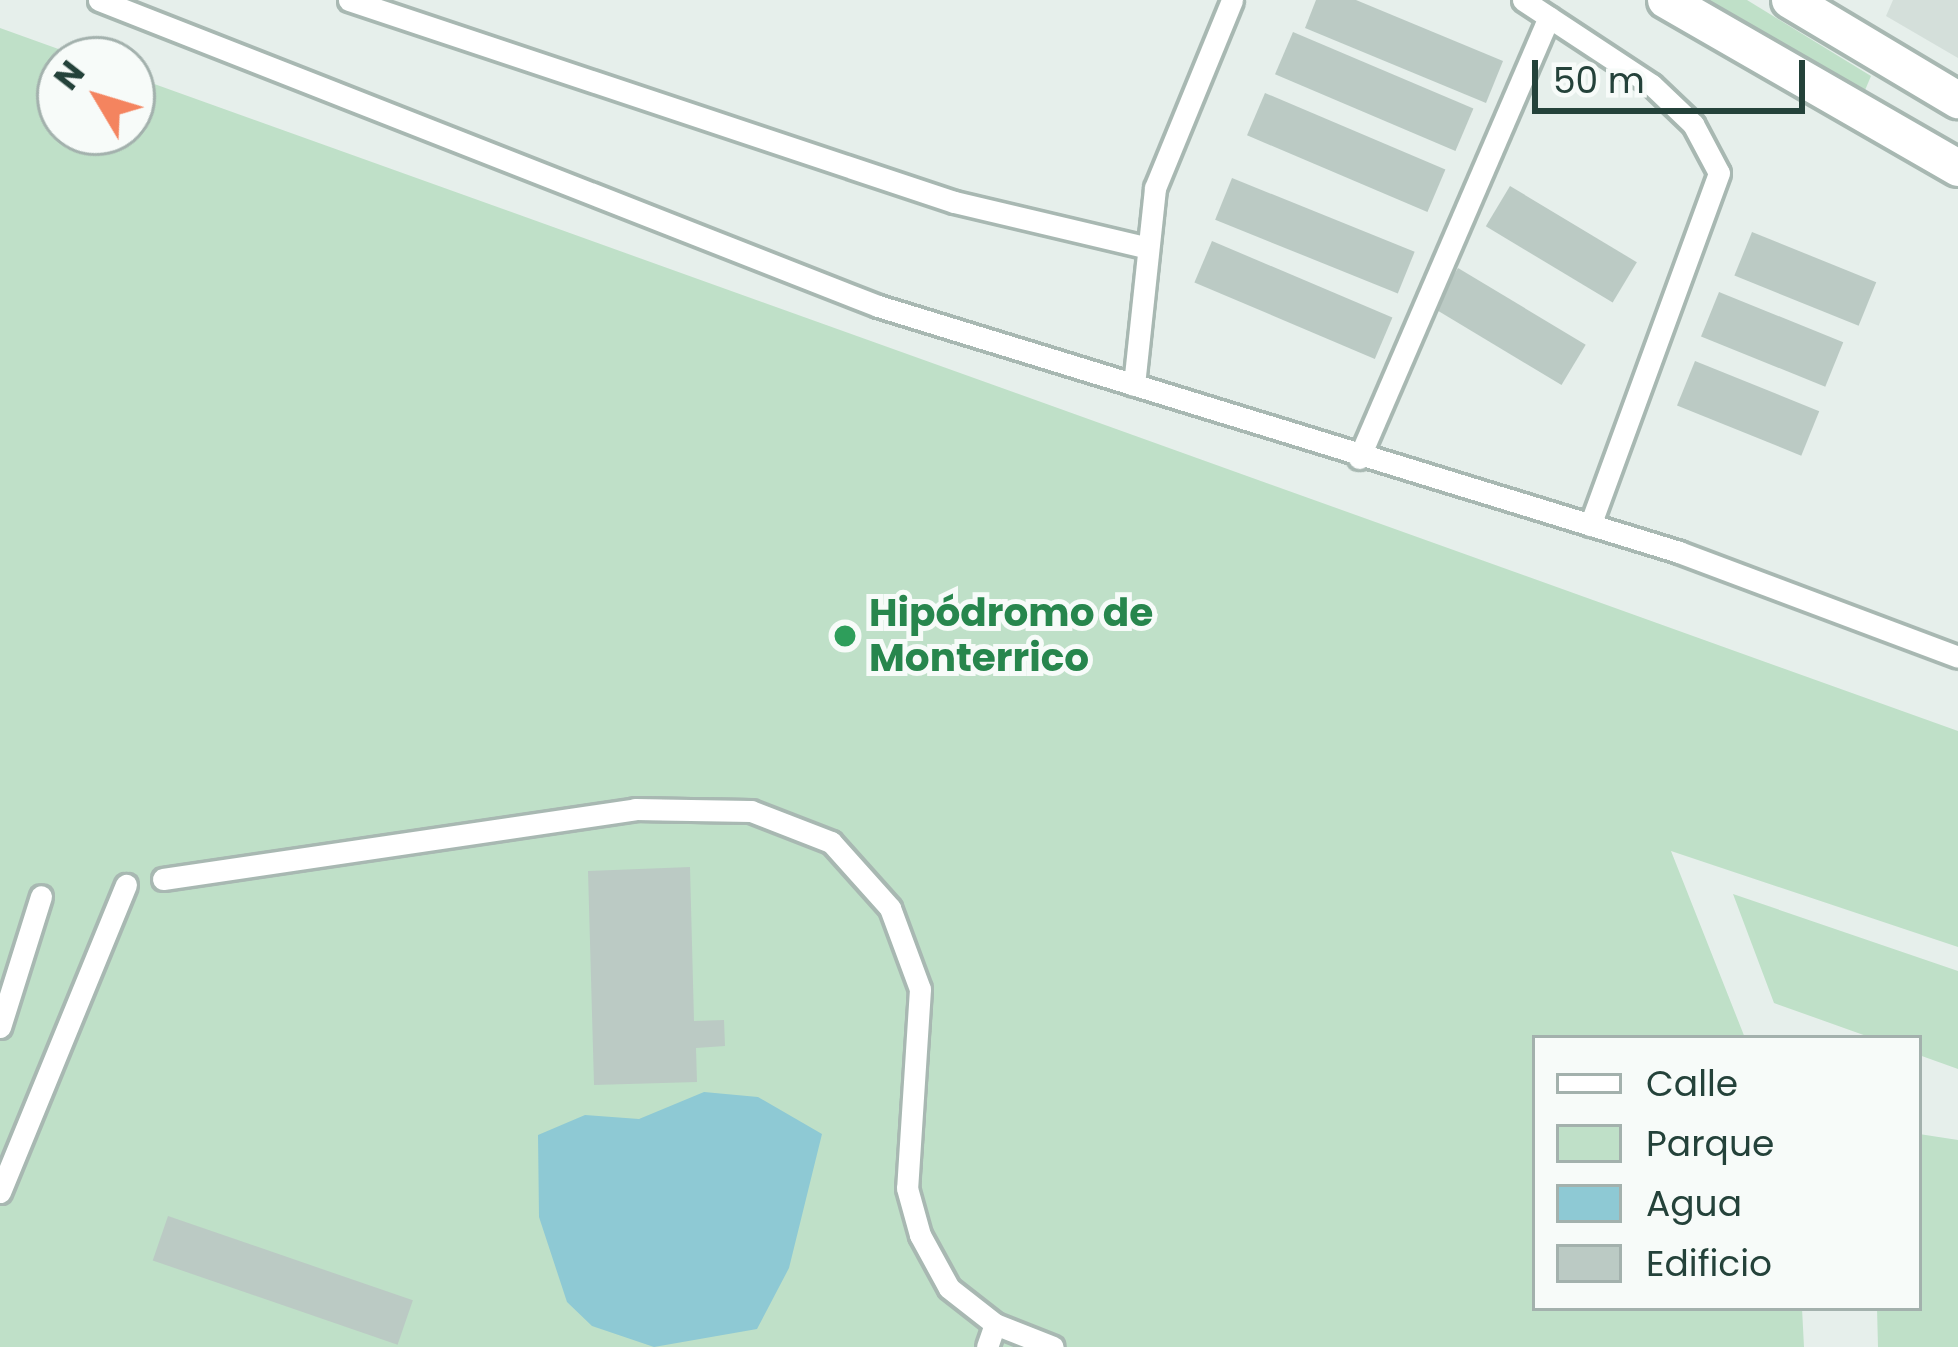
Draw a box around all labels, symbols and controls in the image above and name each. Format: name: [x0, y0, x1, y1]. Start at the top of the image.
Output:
north arrow: [36, 36, 156, 156]
scale bar: [1538, 36, 1811, 110]
text: N: [43, 51, 96, 100]
text: 50 m: [1553, 55, 1645, 106]
place label: Hipódromo de Monterrico: [869, 591, 1153, 682]
marker: Hipódromo de Monterrico: [832, 623, 858, 649]
legend: [1532, 1035, 1922, 1311]
text: Calle: [1646, 1058, 1738, 1109]
text: Parque: [1646, 1118, 1774, 1169]
text: Agua: [1646, 1178, 1742, 1229]
text: Edificio: [1646, 1238, 1772, 1289]

